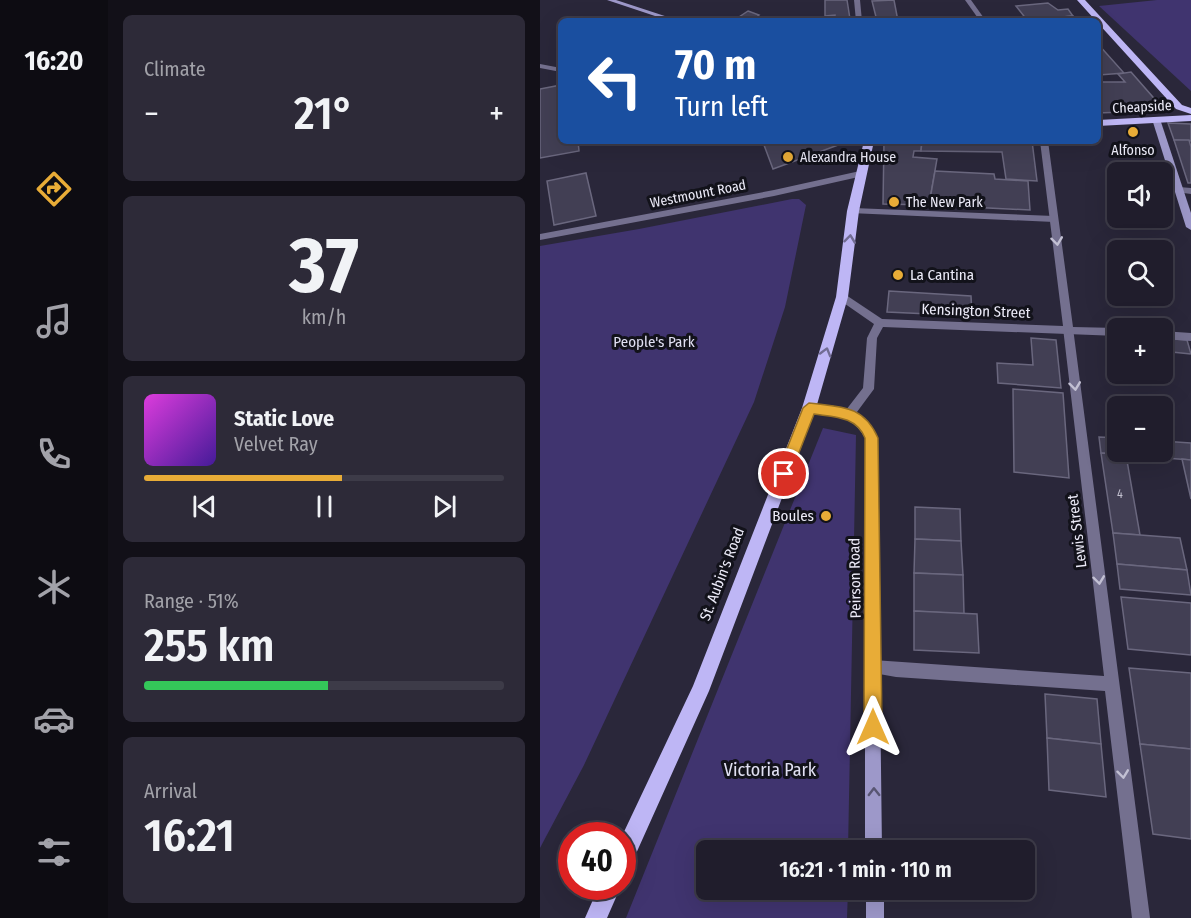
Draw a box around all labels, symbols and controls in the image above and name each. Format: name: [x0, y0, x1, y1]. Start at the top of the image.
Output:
text: 70 m: [675, 40, 756, 90]
icon: left: [576, 42, 654, 120]
text: 16:20: [25, 45, 83, 77]
text: Climate: [144, 57, 206, 81]
text: 21°: [294, 87, 354, 141]
text: Turn left: [675, 91, 768, 123]
text: −: [144, 94, 159, 134]
text: +: [489, 94, 504, 134]
street label: Cheapside: [1112, 97, 1172, 117]
marker: Alfonso: [1126, 125, 1140, 139]
place label: Alfonso: [1111, 142, 1155, 159]
place label: Alexandra House: [800, 149, 896, 166]
marker: Alexandra House: [781, 150, 795, 164]
map controls: [1107, 162, 1173, 462]
button: sound: [1107, 162, 1173, 228]
icon: directions: [33, 168, 75, 210]
street label: Westmount Road: [649, 176, 747, 212]
place label: The New Park: [906, 194, 983, 211]
marker: The New Park: [887, 195, 901, 209]
text: 37: [289, 219, 359, 313]
one-way arrow: [843, 234, 855, 243]
one-way arrow: [1050, 236, 1063, 245]
button: search: [1107, 240, 1173, 306]
place label: La Cantina: [910, 266, 974, 284]
marker: La Cantina: [891, 268, 905, 282]
icon: music: [33, 300, 75, 342]
street label: Kensington Street: [921, 300, 1031, 322]
text: km/h: [302, 305, 346, 329]
button: +: [1107, 318, 1173, 384]
park label: People's Park: [613, 333, 695, 351]
one-way arrow: [819, 347, 831, 358]
one-way arrow: [1069, 382, 1081, 391]
button: −: [1107, 396, 1173, 462]
text: Static Love: [234, 405, 334, 432]
text: Velvet Ray: [234, 432, 318, 456]
icon: phone: [33, 433, 75, 475]
pin: [758, 448, 809, 499]
icon: arrive: [767, 457, 800, 490]
house number: 4: [1117, 487, 1123, 501]
icon: previous: [188, 490, 221, 523]
icon: pause: [308, 490, 341, 523]
icon: next: [428, 490, 461, 523]
street label: Lewis Street: [1064, 493, 1090, 569]
place label: Boules: [772, 507, 814, 525]
marker: Boules: [819, 509, 833, 523]
street label: St. Aubin's Road: [696, 525, 748, 623]
street label: Peirson Road: [845, 538, 865, 618]
icon: climate: [33, 566, 75, 608]
one-way arrow: [1092, 575, 1105, 585]
text: Range · 51%: [144, 589, 239, 613]
text: 255 km: [144, 619, 274, 673]
position arrow: [841, 695, 905, 759]
icon: car: [33, 698, 75, 740]
park label: Victoria Park: [724, 759, 817, 781]
one-way arrow: [1116, 769, 1129, 778]
text: Arrival: [144, 779, 197, 803]
one-way arrow: [868, 788, 880, 797]
text: 16:21: [144, 809, 235, 863]
speed limit sign: 40: [558, 822, 636, 900]
icon: filters: [33, 831, 75, 873]
text: 16:21 · 1 min · 110 m: [779, 856, 952, 883]

